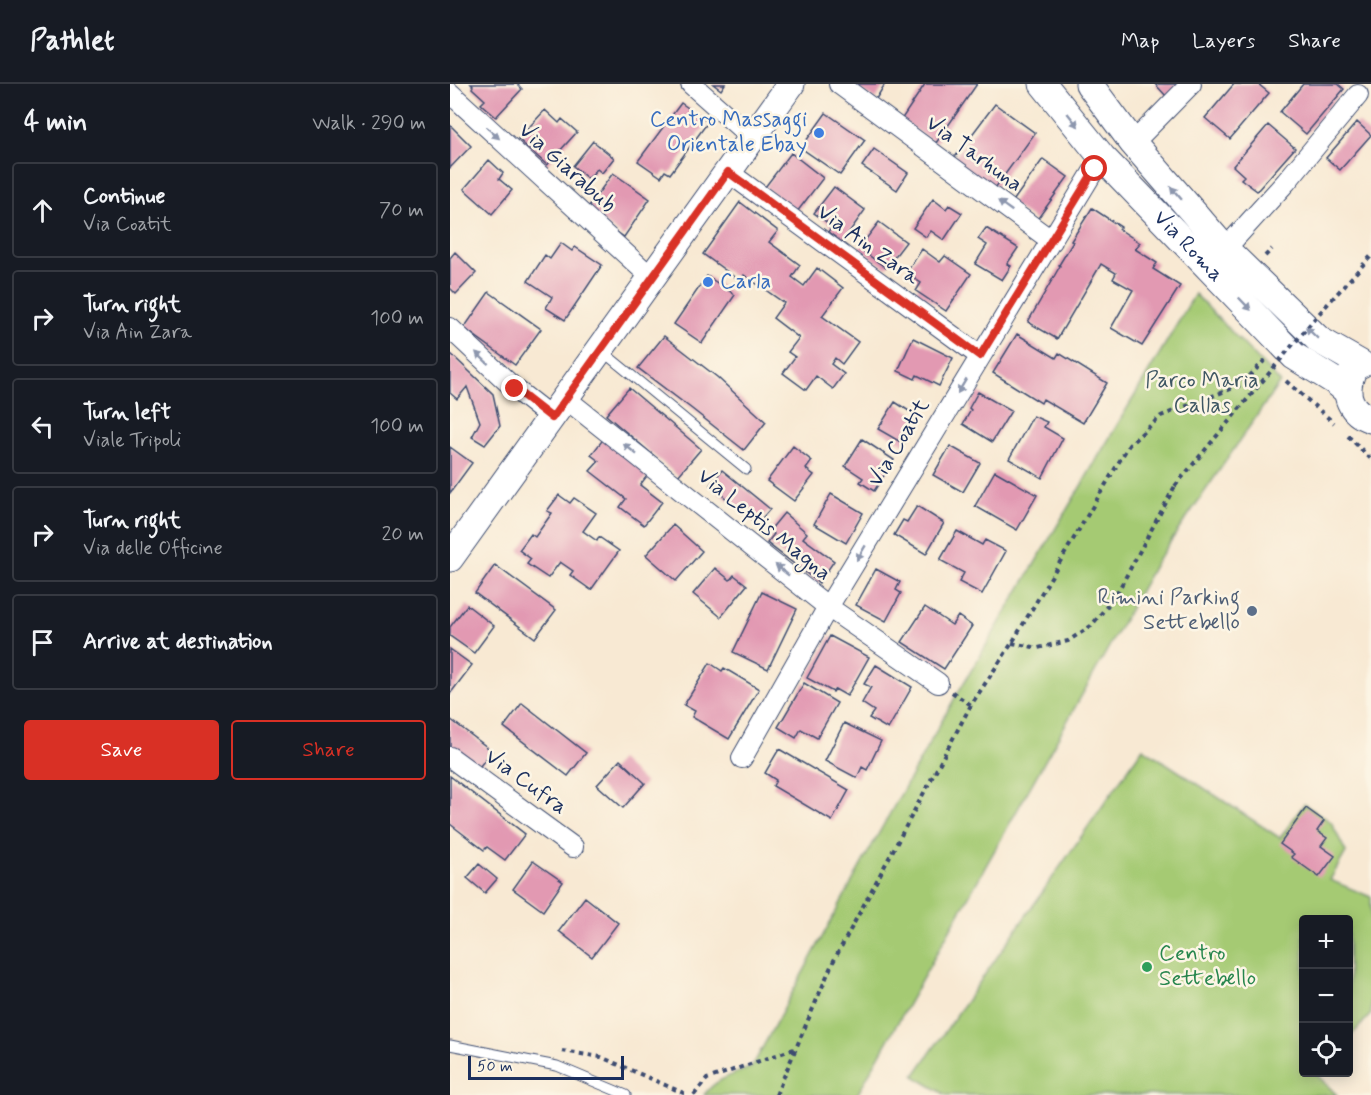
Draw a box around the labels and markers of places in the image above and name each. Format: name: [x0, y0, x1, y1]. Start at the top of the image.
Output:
place label: Centro Massaggi Orientale Ebay: [650, 106, 807, 159]
marker: Centro Massaggi Orientale Ebay: [812, 126, 826, 140]
place label: Carla: [720, 268, 771, 296]
marker: Carla: [701, 275, 715, 289]
place label: Rimini Parking Settebello: [1098, 584, 1240, 637]
marker: Rimini Parking Settebello: [1245, 604, 1259, 618]
place label: Centro Settebello: [1159, 940, 1256, 993]
marker: Centro Settebello: [1140, 960, 1154, 974]

